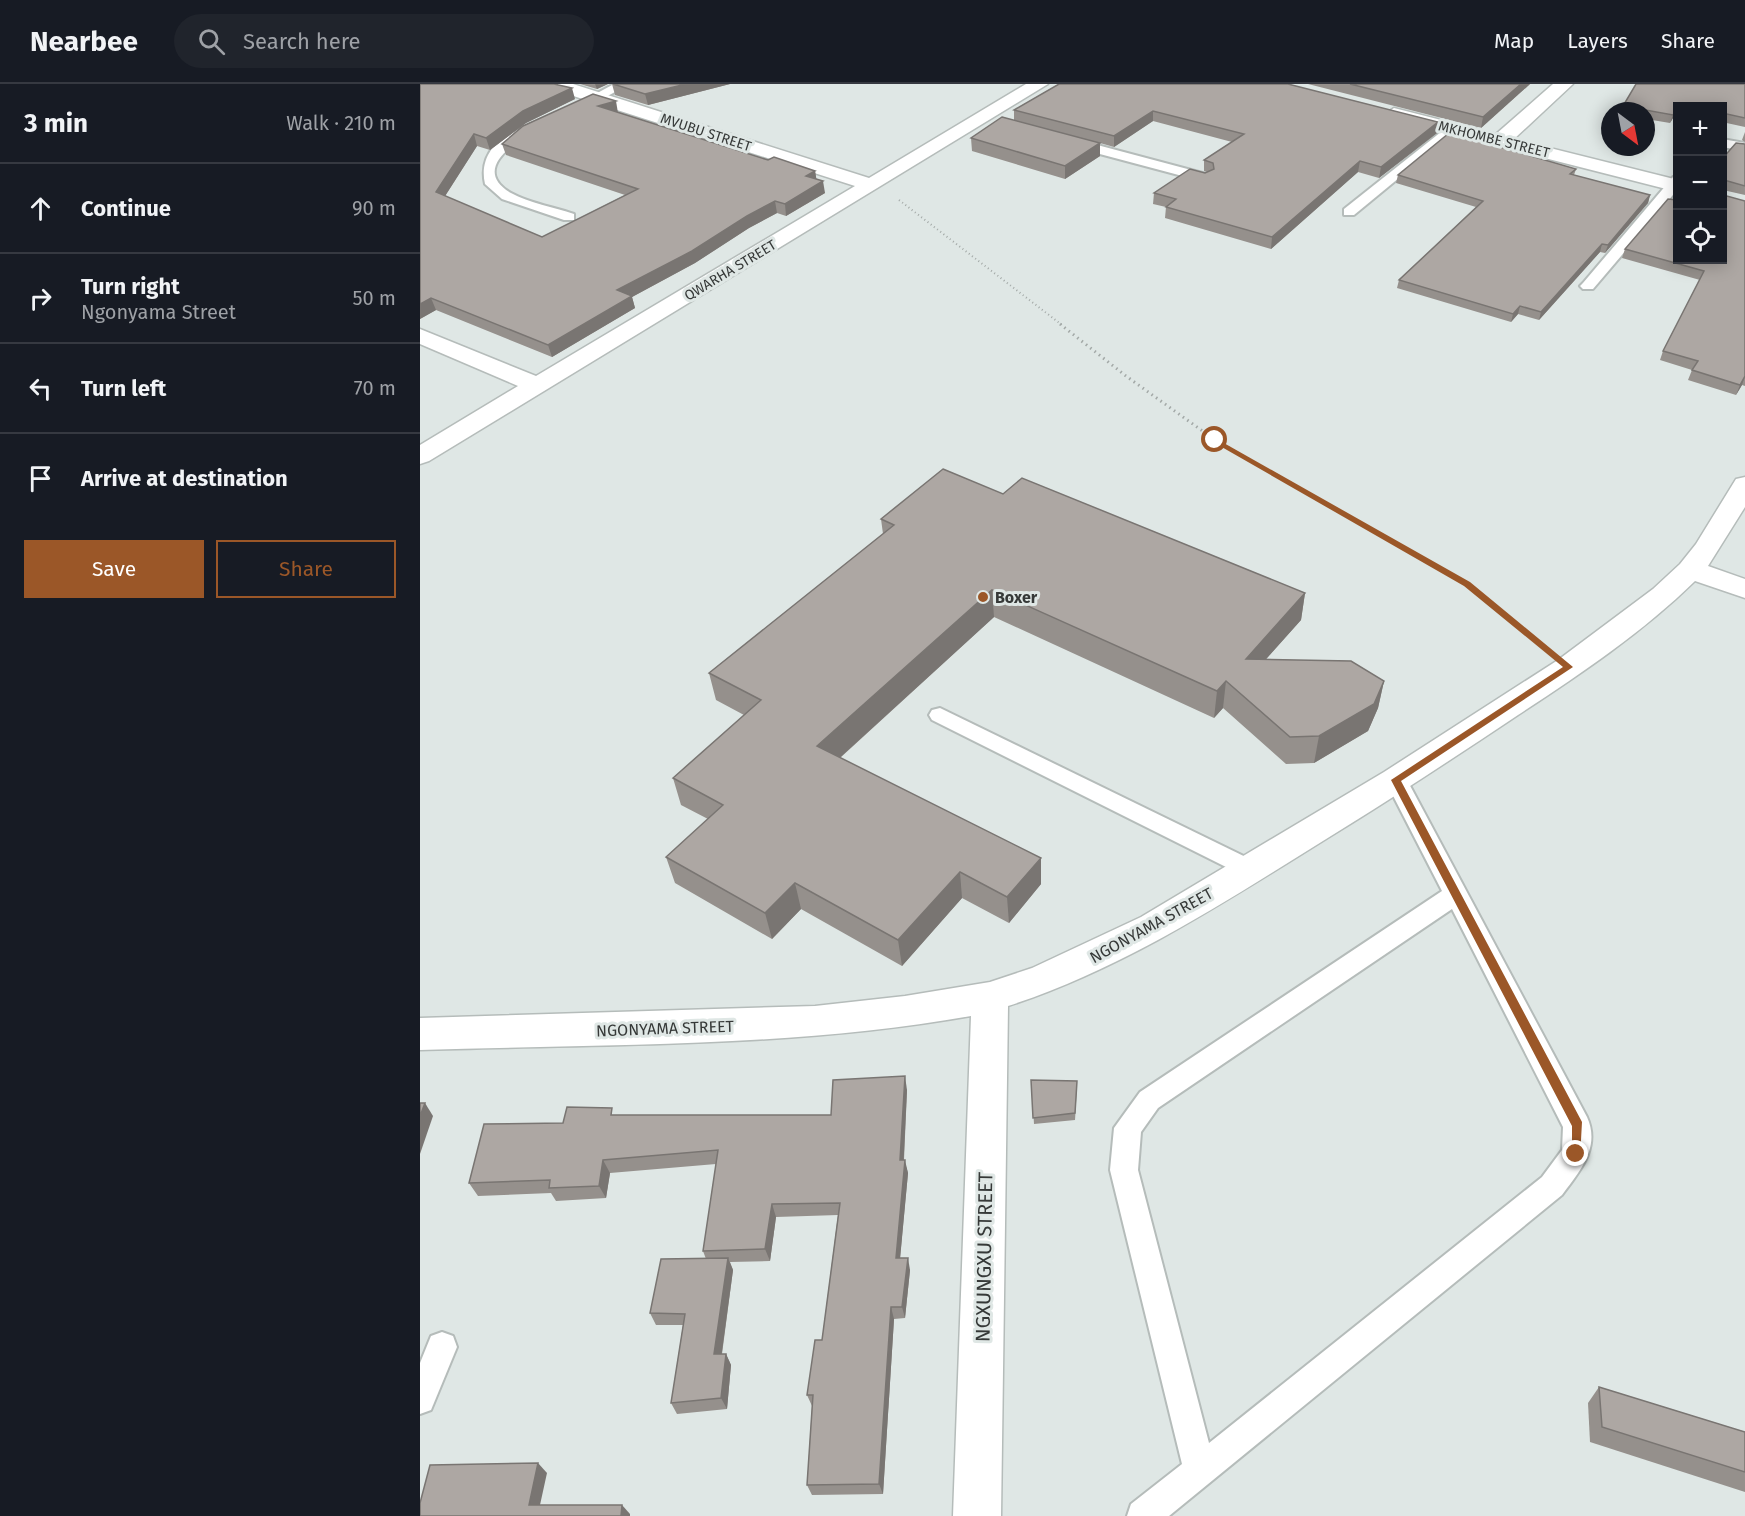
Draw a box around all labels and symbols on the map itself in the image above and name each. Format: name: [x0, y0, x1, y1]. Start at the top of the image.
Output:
north arrow: [1601, 102, 1655, 156]
street label: MVUBU STREET: [658, 110, 754, 155]
street label: MKHOMBE STREET: [1436, 117, 1552, 162]
street label: QWARHA STREET: [681, 236, 780, 305]
route start: [1201, 426, 1227, 452]
place label: Boxer: [995, 588, 1038, 607]
marker: Boxer: [976, 590, 990, 604]
street label: NGONYAMA STREET: [1086, 883, 1217, 967]
street label: NGONYAMA STREET: [596, 1017, 735, 1040]
route end: [1562, 1140, 1588, 1166]
street label: NGXUNGXU STREET: [971, 1171, 997, 1342]

